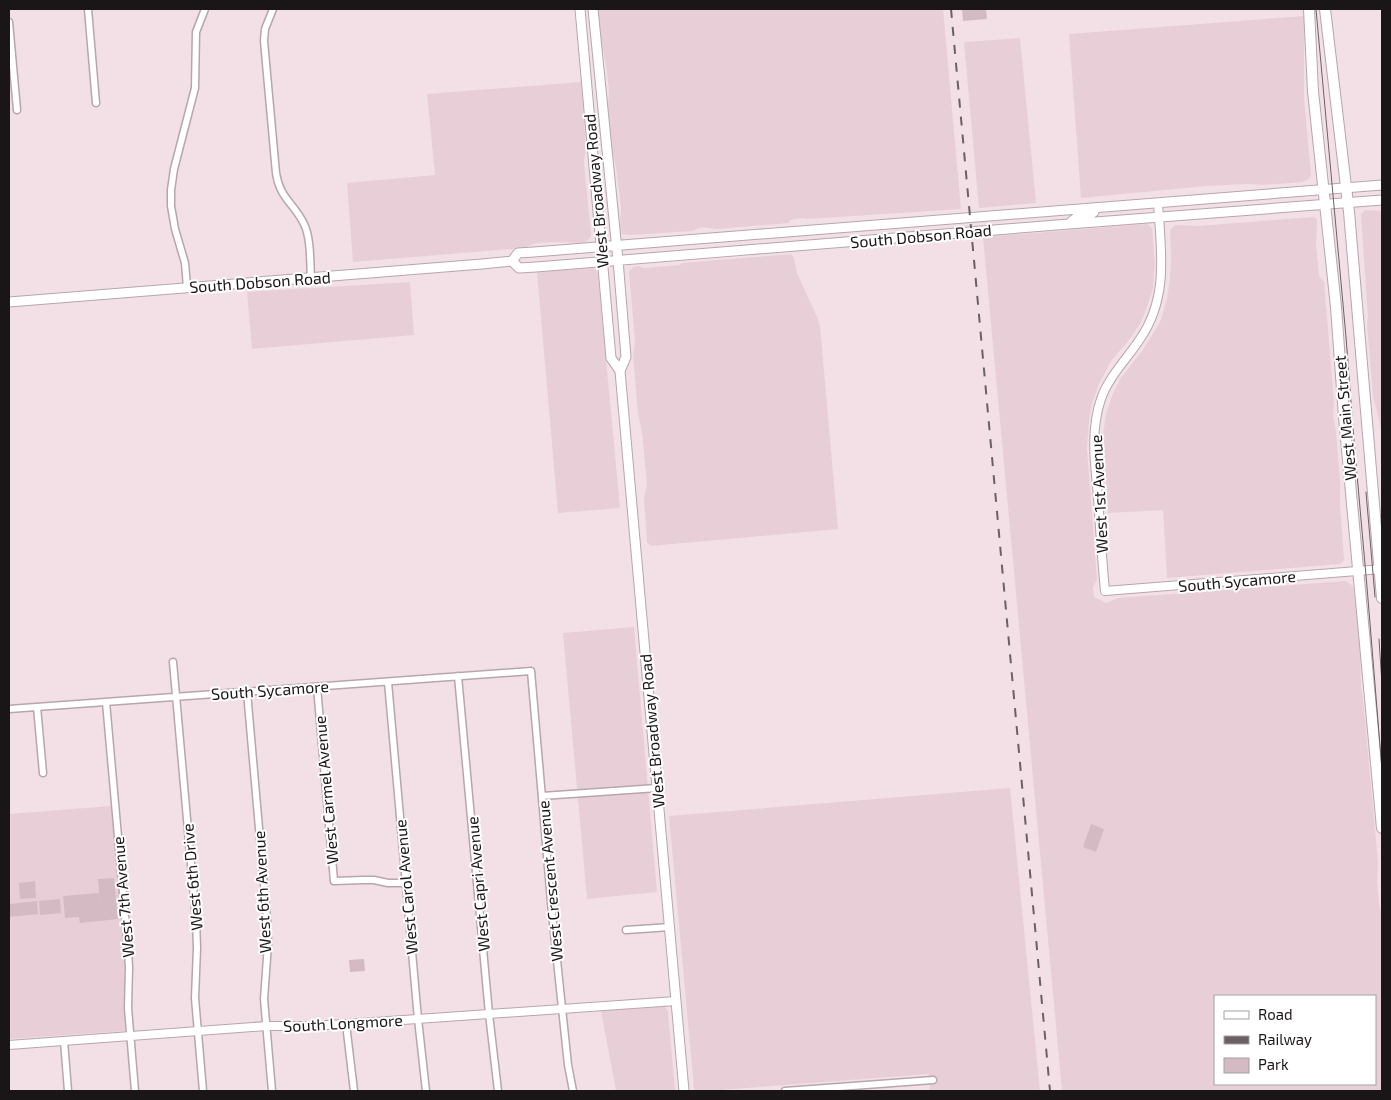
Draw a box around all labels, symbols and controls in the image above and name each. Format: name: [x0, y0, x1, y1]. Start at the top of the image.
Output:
street label: West Broadway Road: [579, 113, 612, 269]
street label: South Dobson Road: [849, 220, 992, 251]
street label: South Dobson Road: [189, 267, 331, 296]
street label: West Main Street: [1330, 355, 1359, 481]
street label: West 1st Avenue: [1086, 434, 1111, 554]
street label: South Sycamore: [1177, 566, 1296, 595]
street label: West Broadway Road: [635, 653, 668, 809]
street label: South Sycamore: [211, 676, 329, 703]
street label: West Carmel Avenue: [310, 715, 341, 865]
street label: West Crescent Avenue: [533, 800, 566, 962]
street label: West Capri Avenue: [462, 816, 493, 952]
street label: West Carol Avenue: [390, 819, 421, 955]
street label: West 6th Drive: [177, 823, 206, 931]
street label: West 6th Avenue: [249, 830, 274, 954]
street label: West 7th Avenue: [108, 836, 137, 958]
legend: [1214, 995, 1376, 1085]
text: Road: [1258, 1005, 1293, 1023]
street label: South Longmore: [283, 1010, 403, 1035]
text: Railway: [1258, 1030, 1312, 1048]
text: Park: [1258, 1055, 1289, 1073]

